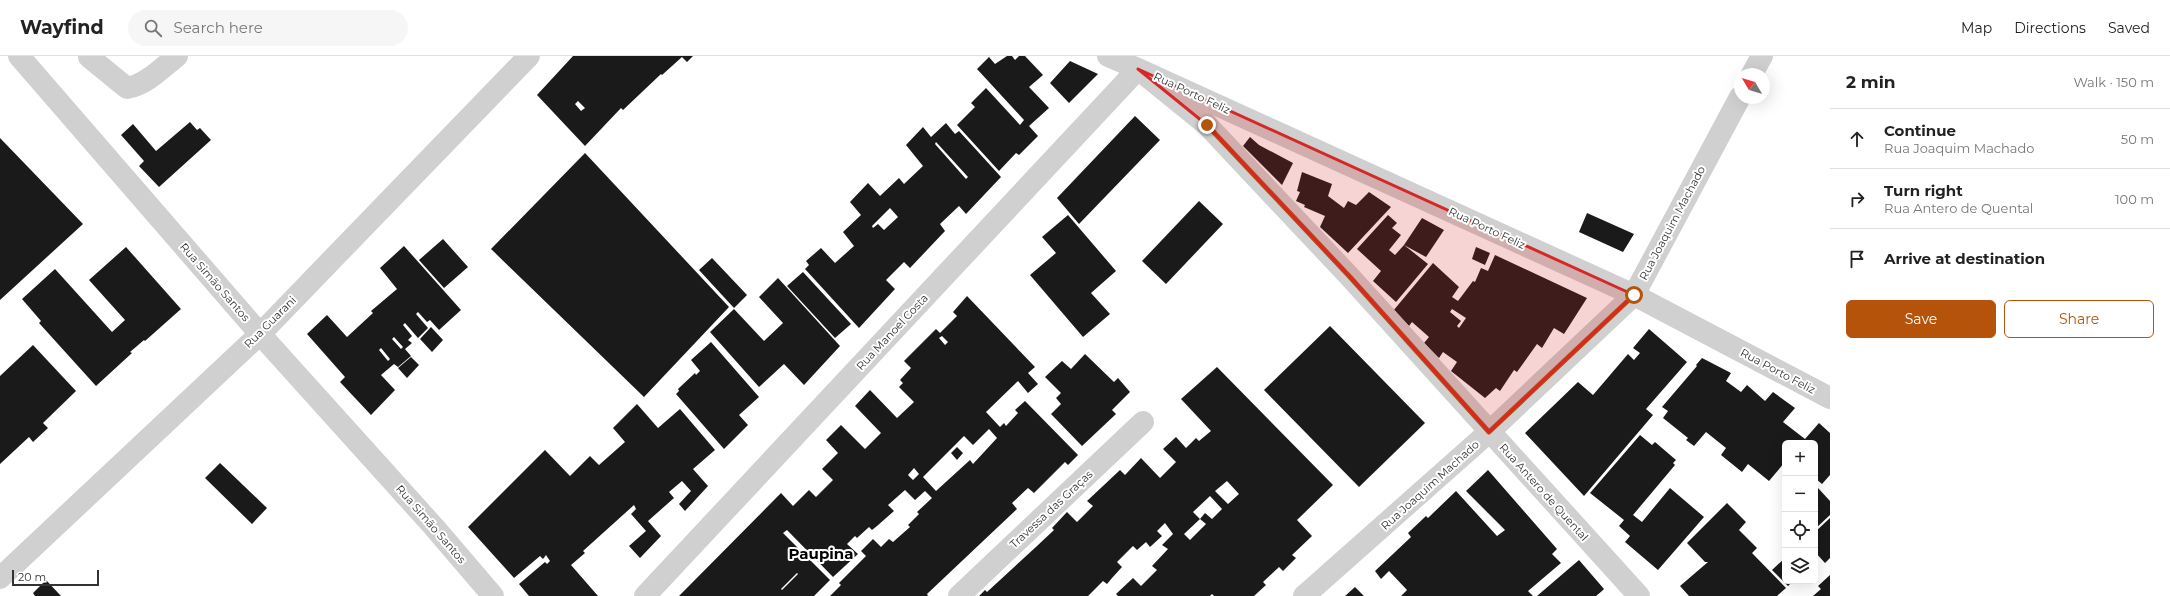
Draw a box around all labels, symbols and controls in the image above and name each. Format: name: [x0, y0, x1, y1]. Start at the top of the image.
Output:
search box: [128, 10, 408, 46]
text: Wayfind: [20, 16, 104, 39]
icon: search: [142, 17, 164, 39]
text: Search here: [174, 18, 263, 37]
text: Map: [1961, 19, 1992, 37]
text: Directions: [2014, 19, 2086, 37]
text: Saved: [2108, 19, 2150, 37]
north arrow: [1734, 68, 1770, 104]
street label: Rua Porto Feliz: [1151, 69, 1233, 117]
text: 2 min: [1846, 72, 1896, 92]
text: Walk · 150 m: [2073, 74, 2154, 90]
route end: [1198, 116, 1216, 134]
text: Continue: [1884, 121, 1956, 140]
icon: ahead: [1846, 128, 1868, 150]
text: 50 m: [2121, 131, 2154, 147]
text: Rua Joaquim Machado: [1884, 140, 2034, 156]
street label: Rua Joaquim Machado: [1636, 163, 1708, 282]
text: Turn right: [1884, 181, 1963, 200]
icon: right: [1846, 188, 1868, 210]
text: 100 m: [2115, 191, 2154, 207]
text: Rua Antero de Quental: [1884, 200, 2033, 216]
street label: Rua Porto Feliz: [1446, 204, 1528, 252]
street label: Rua Simão Santos: [177, 240, 253, 325]
icon: arrive: [1846, 248, 1868, 270]
text: Arrive at destination: [1884, 249, 2045, 268]
route start: [1625, 286, 1643, 304]
street label: Rua Manoel Costa: [853, 291, 931, 373]
street label: Rua Guarani: [241, 293, 299, 351]
button: Save: [1846, 300, 1996, 338]
button: Share: [2004, 300, 2154, 338]
street label: Rua Porto Feliz: [1738, 345, 1818, 397]
street label: Rua Joaquim Machado: [1378, 437, 1482, 533]
street label: Rua Antero de Quental: [1497, 440, 1591, 544]
map controls: [1782, 440, 1818, 584]
button: +: [1782, 440, 1818, 476]
street label: Travessa das Graças: [1007, 467, 1096, 551]
button: −: [1782, 476, 1818, 512]
street label: Rua Simão Santos: [393, 482, 469, 567]
button: locate: [1782, 512, 1818, 548]
district label: Paupina: [789, 544, 853, 563]
button: layers: [1782, 548, 1818, 584]
scale bar: [12, 568, 99, 587]
text: 20 m: [18, 570, 46, 584]

